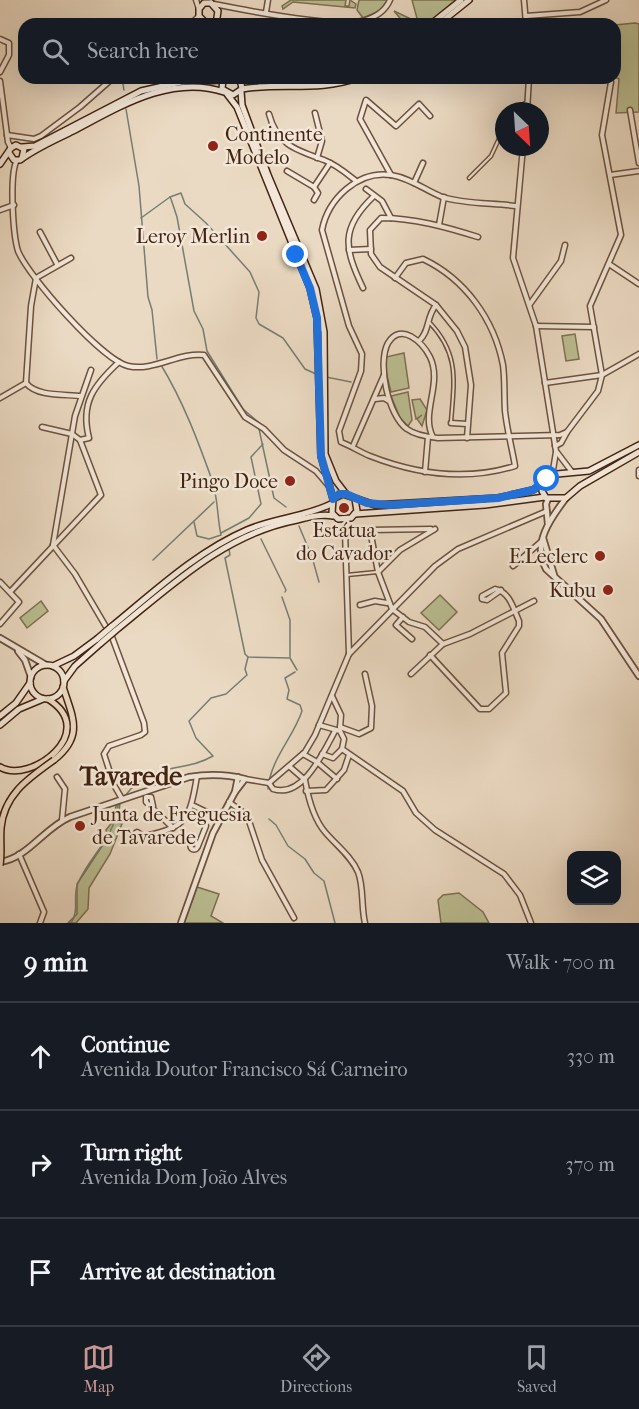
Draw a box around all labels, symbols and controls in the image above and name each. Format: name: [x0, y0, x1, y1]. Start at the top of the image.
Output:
search box: [18, 18, 621, 84]
icon: search: [39, 35, 72, 68]
text: Search here: [87, 38, 199, 64]
north arrow: [495, 102, 549, 156]
place label: Continente Modelo: [225, 123, 323, 169]
marker: Continente Modelo: [206, 139, 220, 153]
place label: Leroy Merlin: [136, 225, 250, 248]
marker: Leroy Merlin: [255, 229, 269, 243]
route end: [282, 241, 308, 267]
route start: [533, 465, 559, 491]
place label: Pingo Doce: [179, 470, 278, 493]
marker: Pingo Doce: [283, 474, 297, 488]
marker: Estátua do Cavador: [337, 501, 351, 515]
place label: Estátua do Cavador: [296, 519, 393, 565]
place label: E.Leclerc: [509, 545, 588, 568]
marker: E.Leclerc: [593, 549, 607, 563]
place label: Kubu: [549, 579, 597, 602]
marker: Kubu: [601, 583, 615, 597]
district label: Tavarede: [79, 761, 182, 792]
place label: Junta de Freguesia de Tavarede: [90, 803, 252, 849]
marker: Junta de Freguesia de Tavarede: [73, 819, 87, 833]
map controls: [567, 851, 621, 905]
button: layers: [567, 851, 621, 905]
text: 9 min: [24, 947, 88, 978]
text: Walk · 700 m: [506, 951, 615, 974]
text: Continue: [81, 1032, 170, 1058]
icon: ahead: [24, 1040, 57, 1073]
text: 330 m: [567, 1045, 615, 1068]
text: Avenida Doutor Francisco Sá Carneiro: [81, 1058, 408, 1081]
text: Turn right: [81, 1140, 182, 1166]
icon: right: [24, 1148, 57, 1181]
text: 370 m: [565, 1153, 615, 1176]
text: Avenida Dom João Alves: [81, 1166, 287, 1189]
icon: arrive: [24, 1256, 57, 1289]
text: Arrive at destination: [81, 1259, 275, 1285]
tab: Map: [82, 1341, 115, 1396]
tab: Directions: [280, 1341, 352, 1396]
tab: Saved: [517, 1341, 557, 1396]

